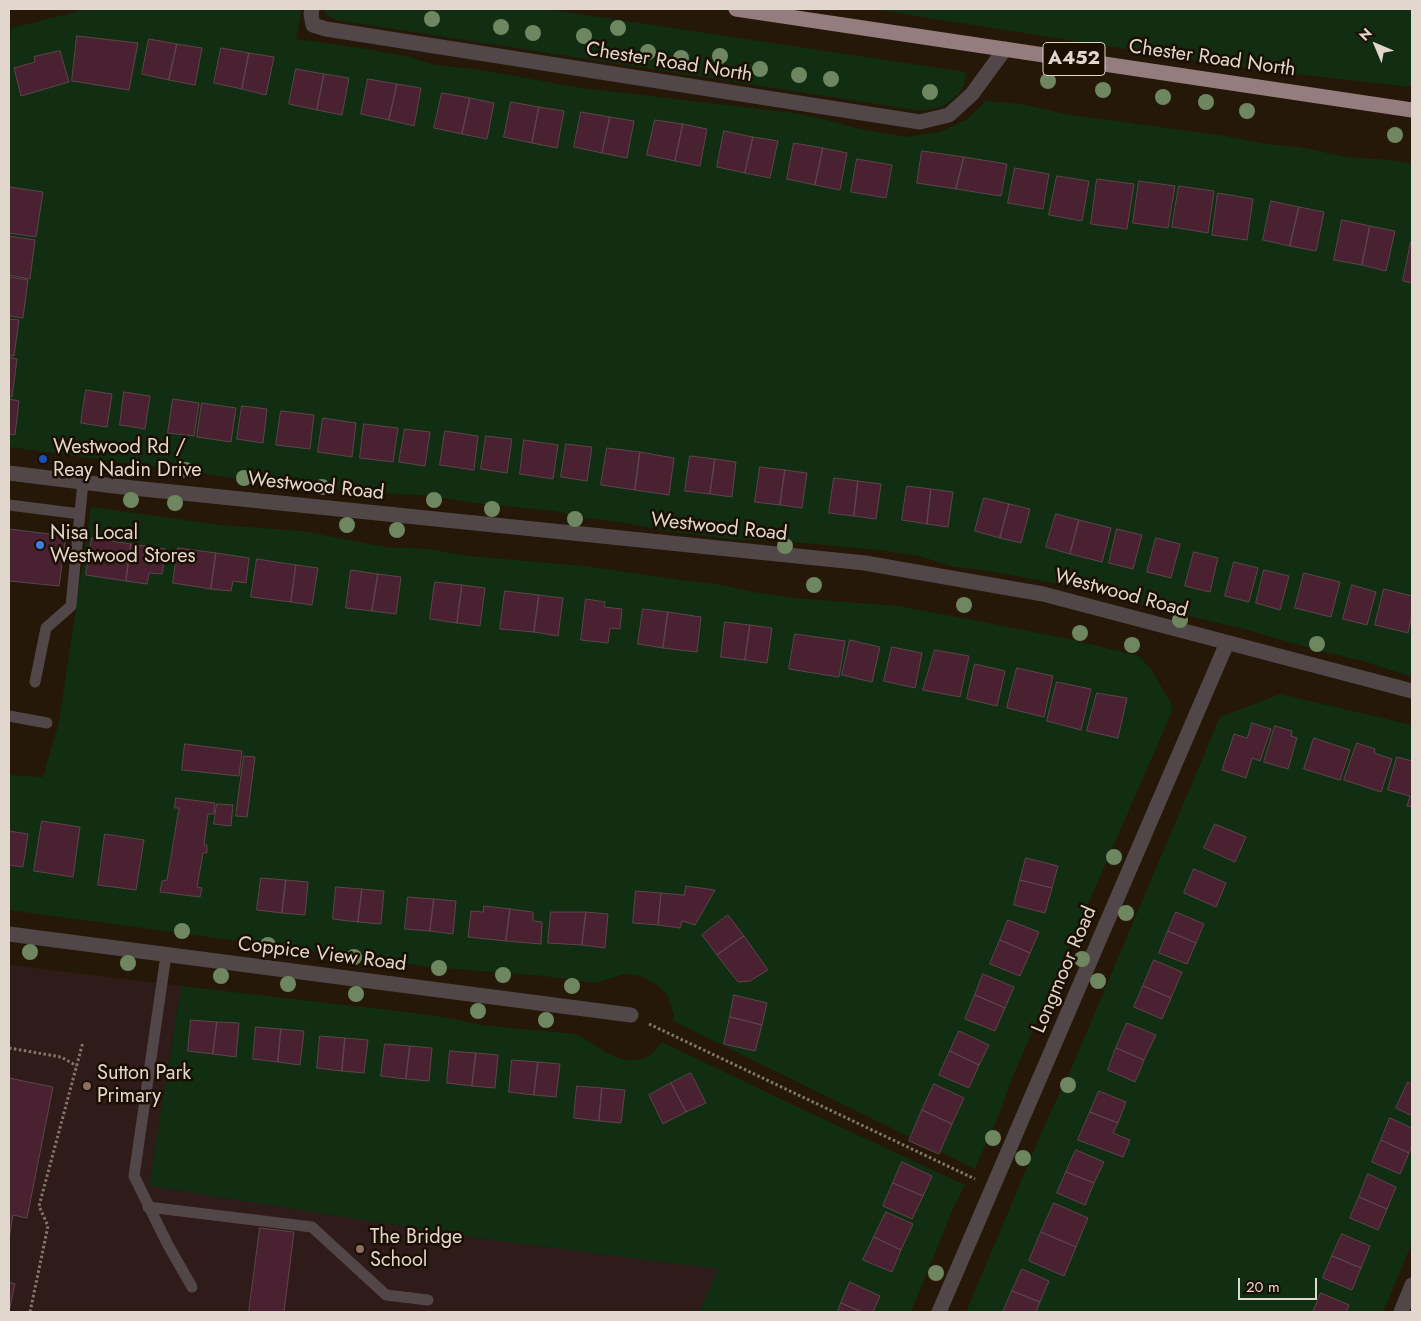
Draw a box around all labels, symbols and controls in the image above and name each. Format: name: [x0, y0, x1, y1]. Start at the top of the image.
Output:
north arrow: [1351, 20, 1401, 70]
text: N: [1354, 23, 1376, 45]
street label: Chester Road North: [1127, 35, 1297, 83]
street label: Chester Road North: [584, 38, 754, 88]
road number: A452: [1043, 42, 1105, 76]
place label: Westwood Rd / Reay Nadin Drive: [53, 436, 201, 483]
marker: Westwood Rd / Reay Nadin Drive: [37, 453, 49, 465]
street label: Westwood Road: [247, 468, 385, 506]
street label: Westwood Road: [650, 509, 788, 547]
place label: Nisa Local Westwood Stores: [50, 522, 195, 569]
marker: Nisa Local Westwood Stores: [34, 539, 46, 551]
street label: Westwood Road: [1052, 565, 1190, 623]
street label: Longmoor Road: [1028, 903, 1102, 1037]
street label: Coppice View Road: [236, 933, 408, 977]
place label: Sutton Park Primary: [97, 1062, 191, 1109]
marker: Sutton Park Primary: [81, 1080, 93, 1092]
place label: The Bridge School: [370, 1226, 462, 1273]
marker: The Bridge School: [354, 1243, 366, 1255]
scale bar: [1241, 1268, 1320, 1300]
text: 20 m: [1246, 1276, 1280, 1298]

